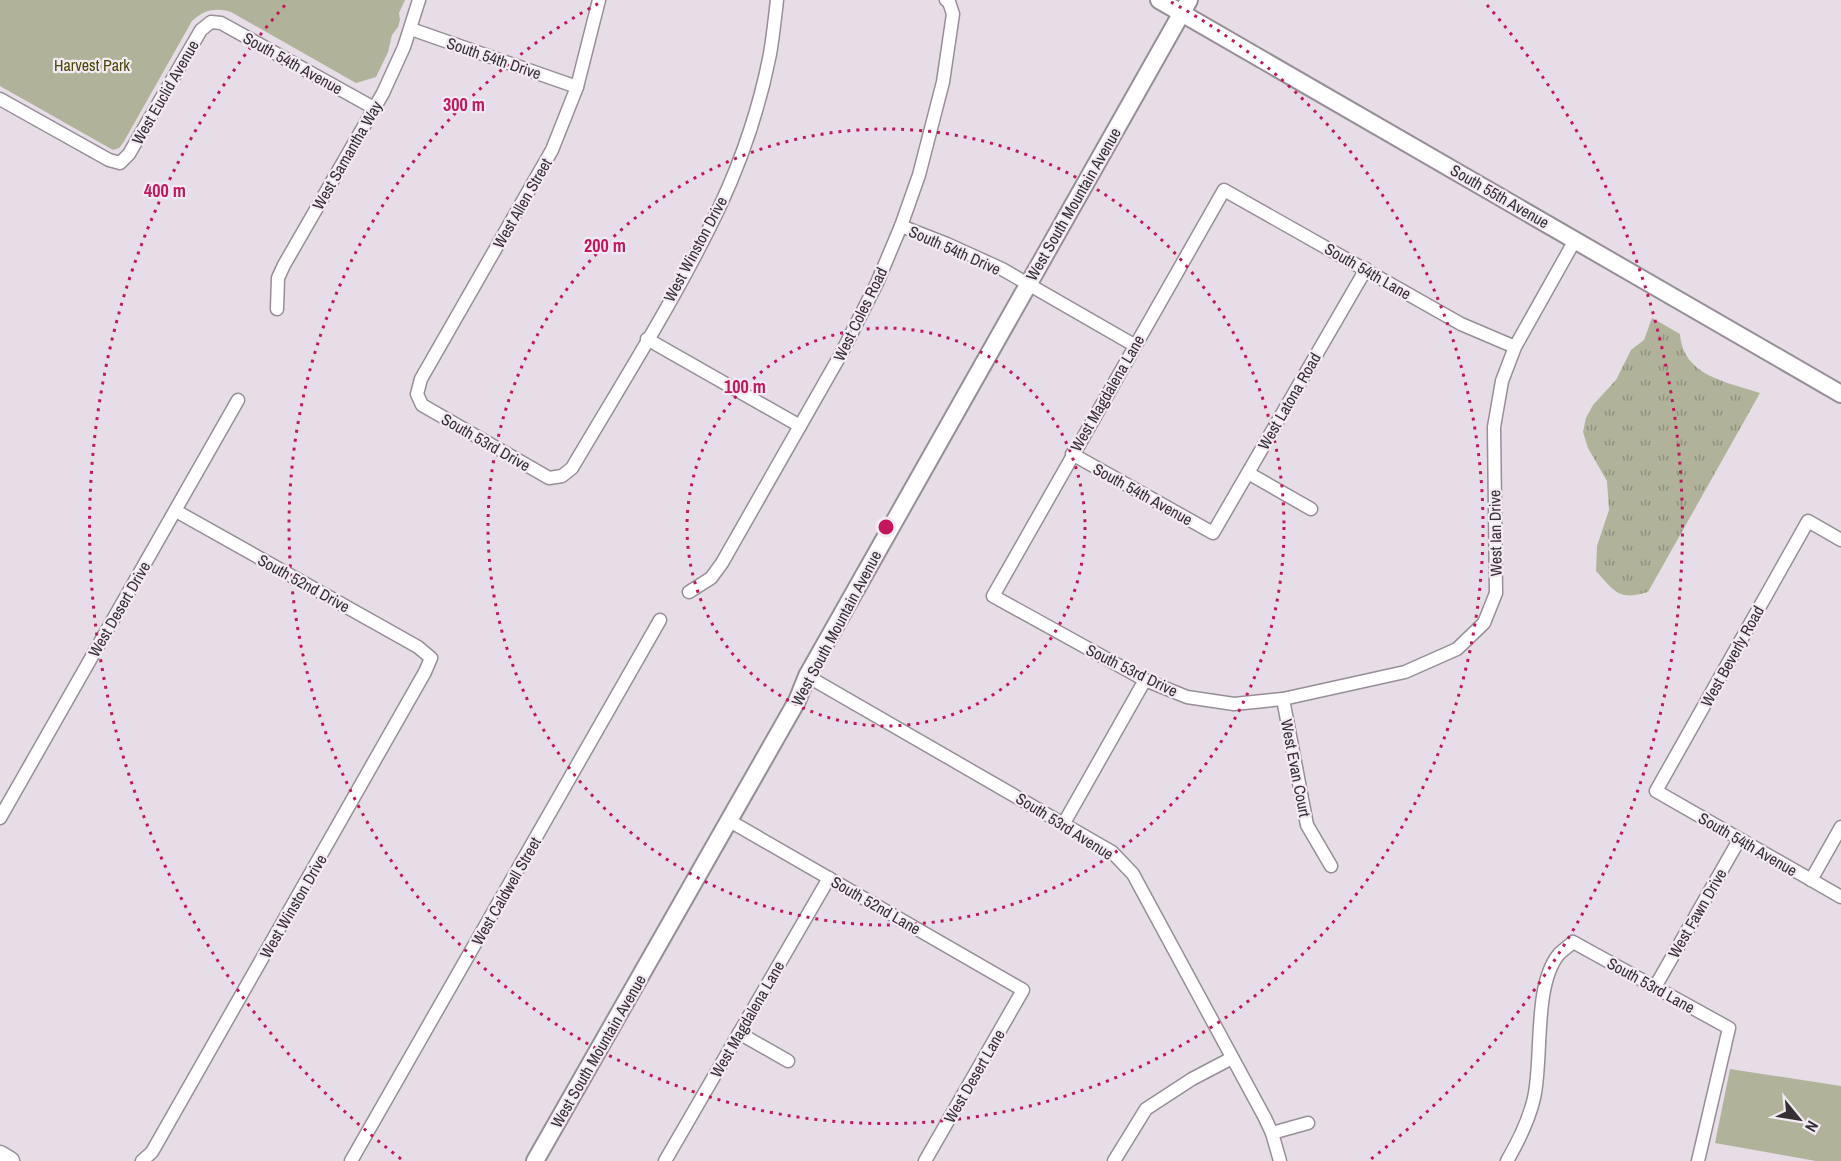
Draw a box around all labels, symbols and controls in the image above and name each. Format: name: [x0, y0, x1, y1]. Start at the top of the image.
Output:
street label: South 54th Avenue: [239, 27, 347, 99]
street label: South 54th Drive: [444, 32, 544, 84]
street label: West Euclid Avenue: [126, 36, 204, 148]
park label: Harvest Park: [54, 54, 130, 76]
text: 300 m: [443, 92, 485, 117]
street label: West Samantha Way: [307, 96, 387, 214]
street label: West South Mountain Avenue: [1020, 124, 1126, 284]
street label: West Allen Street: [487, 154, 557, 252]
street label: South 55th Avenue: [1447, 159, 1553, 233]
text: 400 m: [144, 178, 186, 203]
street label: West Winston Drive: [658, 192, 732, 306]
street label: South 54th Drive: [906, 220, 1004, 280]
text: 200 m: [584, 233, 626, 258]
street label: South 54th Lane: [1321, 237, 1415, 305]
street label: West Coles Road: [828, 263, 892, 365]
street label: West Magdalena Lane: [1065, 331, 1149, 455]
street label: West Latona Road: [1252, 349, 1326, 453]
text: 100 m: [724, 374, 766, 399]
street label: South 53rd Drive: [438, 408, 534, 476]
street label: South 54th Avenue: [1089, 458, 1197, 530]
street label: West Ian Drive: [1483, 490, 1507, 576]
centre of rings: [876, 517, 896, 537]
street label: West South Mountain Avenue: [786, 546, 886, 710]
street label: South 52nd Drive: [254, 549, 354, 617]
street label: West Desert Drive: [83, 557, 155, 661]
street label: West Beverly Road: [1695, 602, 1769, 710]
street label: South 53rd Drive: [1083, 638, 1181, 702]
street label: West Evan Court: [1276, 717, 1316, 819]
street label: South 53rd Avenue: [1012, 787, 1118, 865]
street label: South 54th Avenue: [1695, 807, 1801, 881]
street label: West Caldwell Street: [466, 833, 546, 949]
street label: West Winston Drive: [254, 850, 332, 962]
street label: West Fawn Drive: [1663, 864, 1731, 962]
street label: South 52nd Lane: [827, 870, 925, 940]
street label: South 53rd Lane: [1603, 952, 1699, 1018]
street label: West Magdalena Lane: [705, 957, 789, 1081]
street label: West South Mountain Avenue: [545, 971, 651, 1131]
street label: West Desert Lane: [938, 1025, 1010, 1127]
north arrow: [1769, 1089, 1829, 1149]
text: N: [1800, 1117, 1824, 1136]

